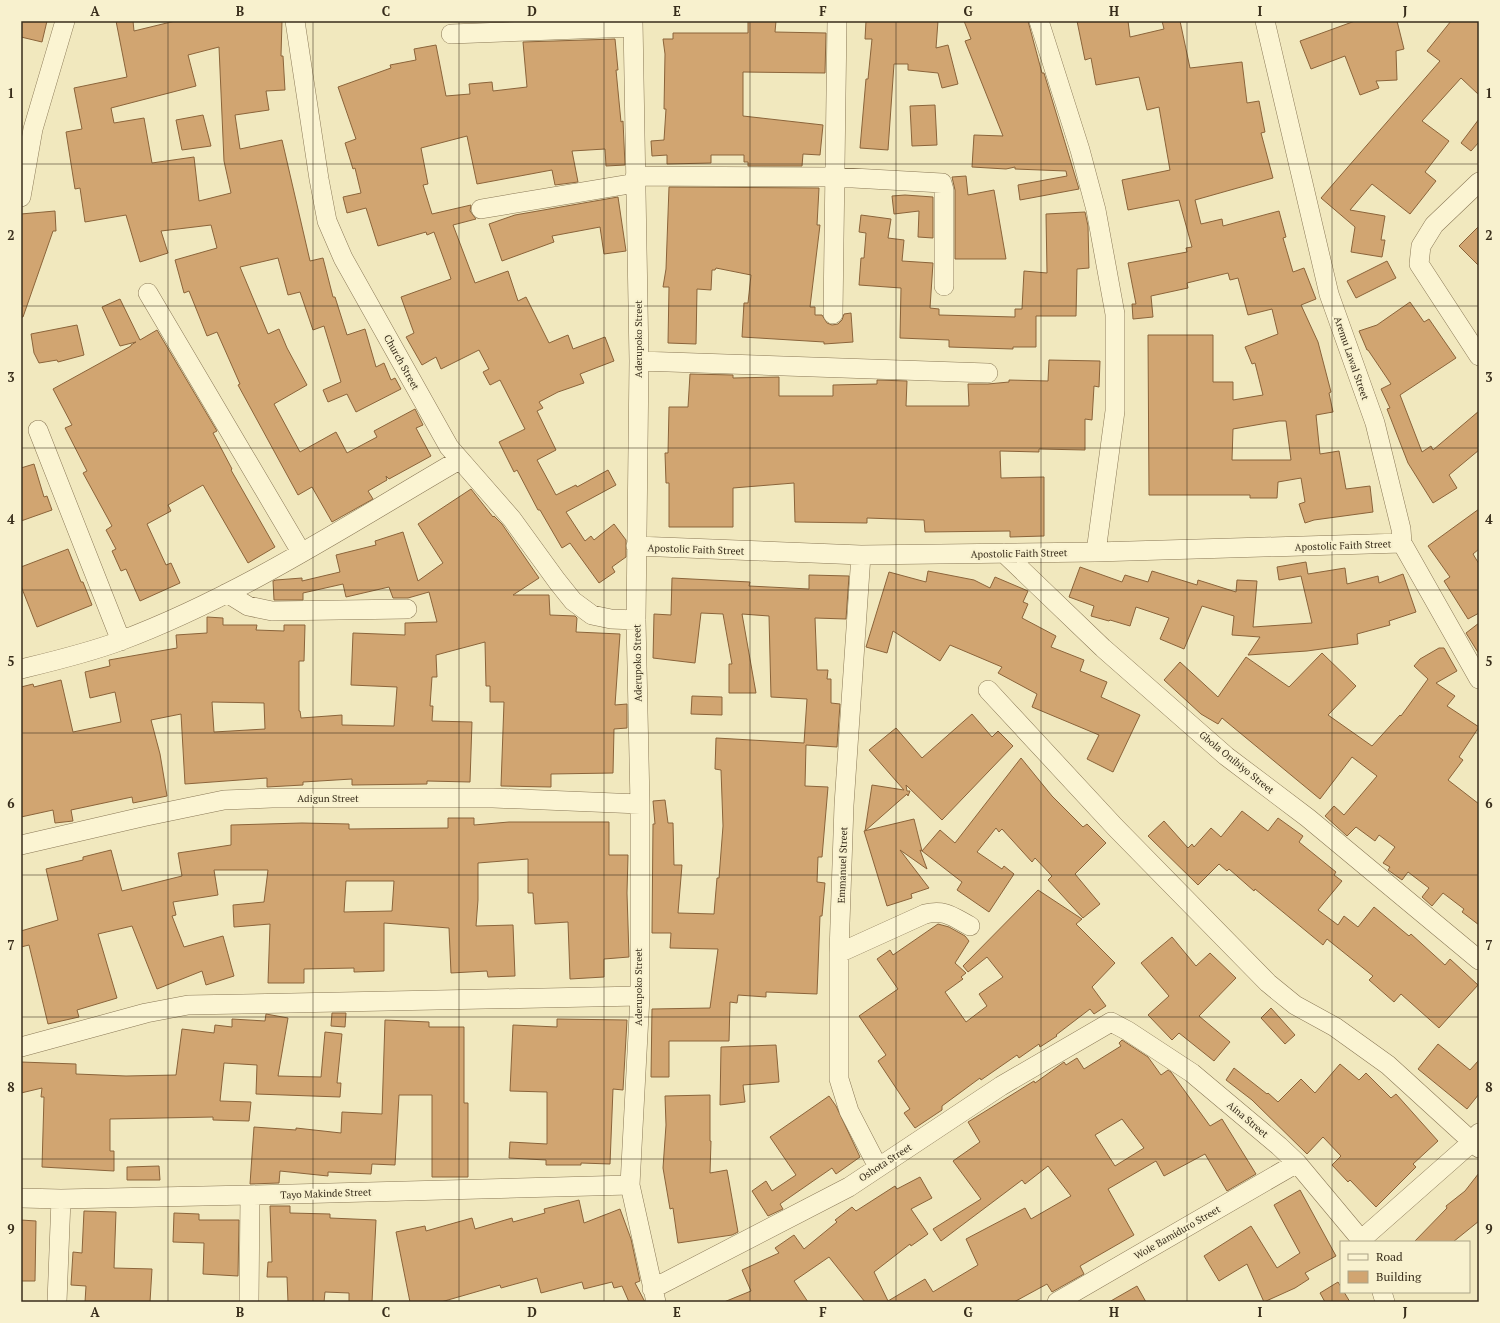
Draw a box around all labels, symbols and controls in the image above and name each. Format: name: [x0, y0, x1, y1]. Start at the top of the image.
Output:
text: A: [90, 2, 100, 20]
text: B: [236, 2, 244, 20]
text: C: [382, 2, 390, 20]
text: D: [527, 2, 537, 20]
text: E: [673, 2, 681, 20]
text: F: [819, 2, 827, 20]
text: G: [963, 2, 973, 20]
text: H: [1109, 2, 1119, 20]
text: I: [1258, 2, 1263, 20]
text: J: [1403, 2, 1408, 20]
text: 1: [7, 84, 15, 102]
text: 1: [1485, 84, 1493, 102]
text: 2: [7, 226, 15, 244]
text: 2: [1485, 226, 1493, 244]
street label: Aderupoko Street: [632, 300, 645, 378]
street label: Aremu Lawal Street: [1331, 315, 1372, 402]
street label: Church Street: [381, 332, 422, 393]
text: 3: [7, 368, 15, 386]
text: 3: [1485, 368, 1493, 386]
text: 4: [7, 510, 15, 528]
text: 4: [1485, 510, 1493, 528]
street label: Apostolic Faith Street: [1294, 537, 1392, 554]
street label: Apostolic Faith Street: [647, 541, 745, 558]
street label: Apostolic Faith Street: [970, 546, 1068, 561]
street label: Aderupoko Street: [630, 624, 645, 702]
text: 5: [7, 652, 15, 670]
text: 5: [1485, 652, 1493, 670]
street label: Gbola Onibiyo Street: [1197, 728, 1277, 797]
street label: Adigun Street: [297, 792, 359, 805]
text: 6: [7, 794, 15, 812]
text: 6: [1485, 794, 1493, 812]
street label: Emmanuel Street: [835, 826, 850, 904]
text: 7: [7, 936, 15, 954]
text: 7: [1485, 936, 1493, 954]
street label: Aderupoko Street: [632, 948, 645, 1026]
text: 8: [7, 1078, 15, 1096]
text: 8: [1485, 1078, 1493, 1096]
street label: Aina Street: [1224, 1098, 1271, 1141]
street label: Oshota Street: [856, 1140, 915, 1184]
street label: Tayo Makinde Street: [280, 1185, 372, 1202]
street label: Wole Bamiduro Street: [1132, 1202, 1223, 1262]
text: 9: [7, 1220, 15, 1238]
text: 9: [1485, 1220, 1493, 1238]
legend: [1340, 1241, 1470, 1293]
text: Road: [1376, 1249, 1403, 1264]
text: Building: [1376, 1269, 1422, 1284]
text: A: [90, 1303, 100, 1321]
text: B: [236, 1303, 244, 1321]
text: C: [382, 1303, 390, 1321]
text: D: [527, 1303, 537, 1321]
text: E: [673, 1303, 681, 1321]
text: F: [819, 1303, 827, 1321]
text: G: [963, 1303, 973, 1321]
text: H: [1109, 1303, 1119, 1321]
text: I: [1258, 1303, 1263, 1321]
text: J: [1403, 1303, 1408, 1321]

